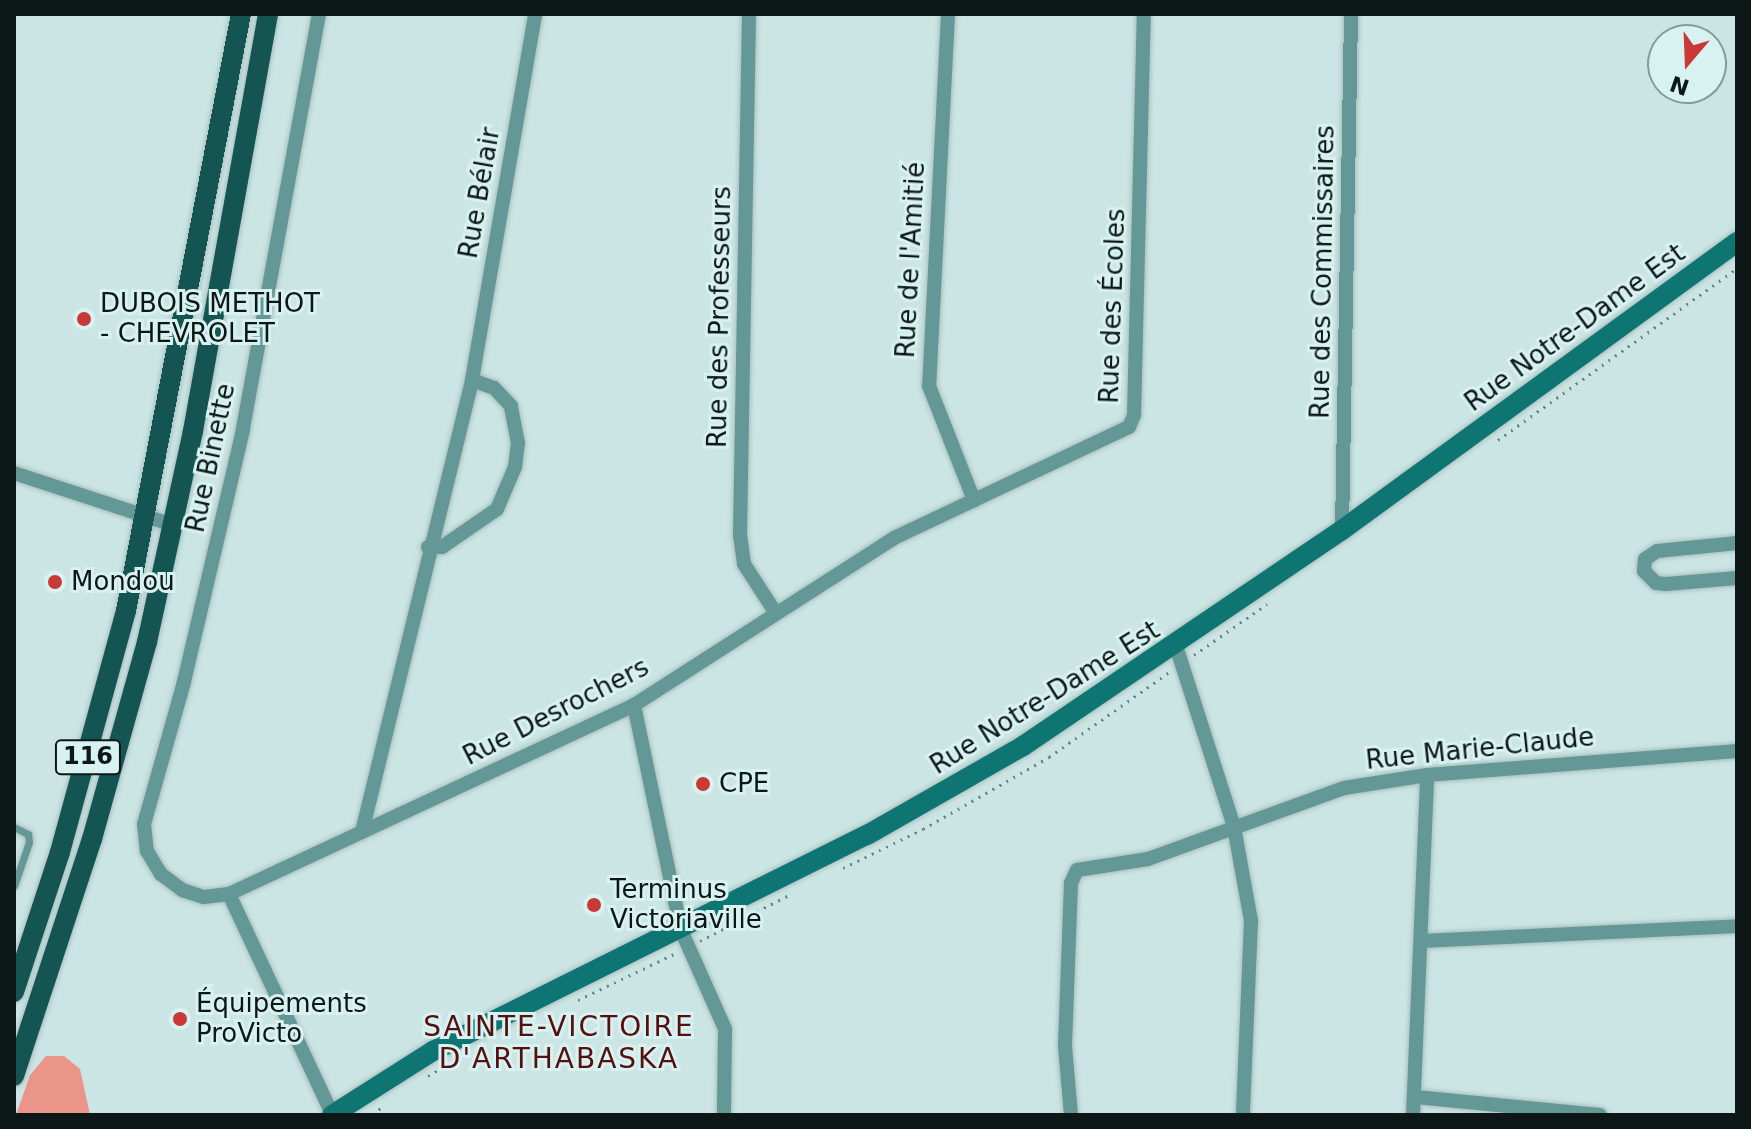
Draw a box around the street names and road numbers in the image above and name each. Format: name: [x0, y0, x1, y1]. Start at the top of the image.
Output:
street label: Rue Bélair: [453, 125, 507, 261]
street label: Rue des Commissaires: [1305, 125, 1341, 419]
street label: Rue de l'Amitié: [890, 161, 932, 359]
street label: Rue des Professeurs: [702, 186, 738, 448]
street label: Rue des Écoles: [1094, 208, 1132, 404]
street label: Rue Notre-Dame Est: [1459, 238, 1691, 418]
street label: Rue Binette: [180, 381, 242, 535]
street label: Rue Notre-Dame Est: [925, 615, 1165, 781]
street label: Rue Desrochers: [458, 652, 654, 772]
street label: Rue Marie-Claude: [1364, 721, 1596, 777]
road number: 116: [54, 737, 122, 777]

